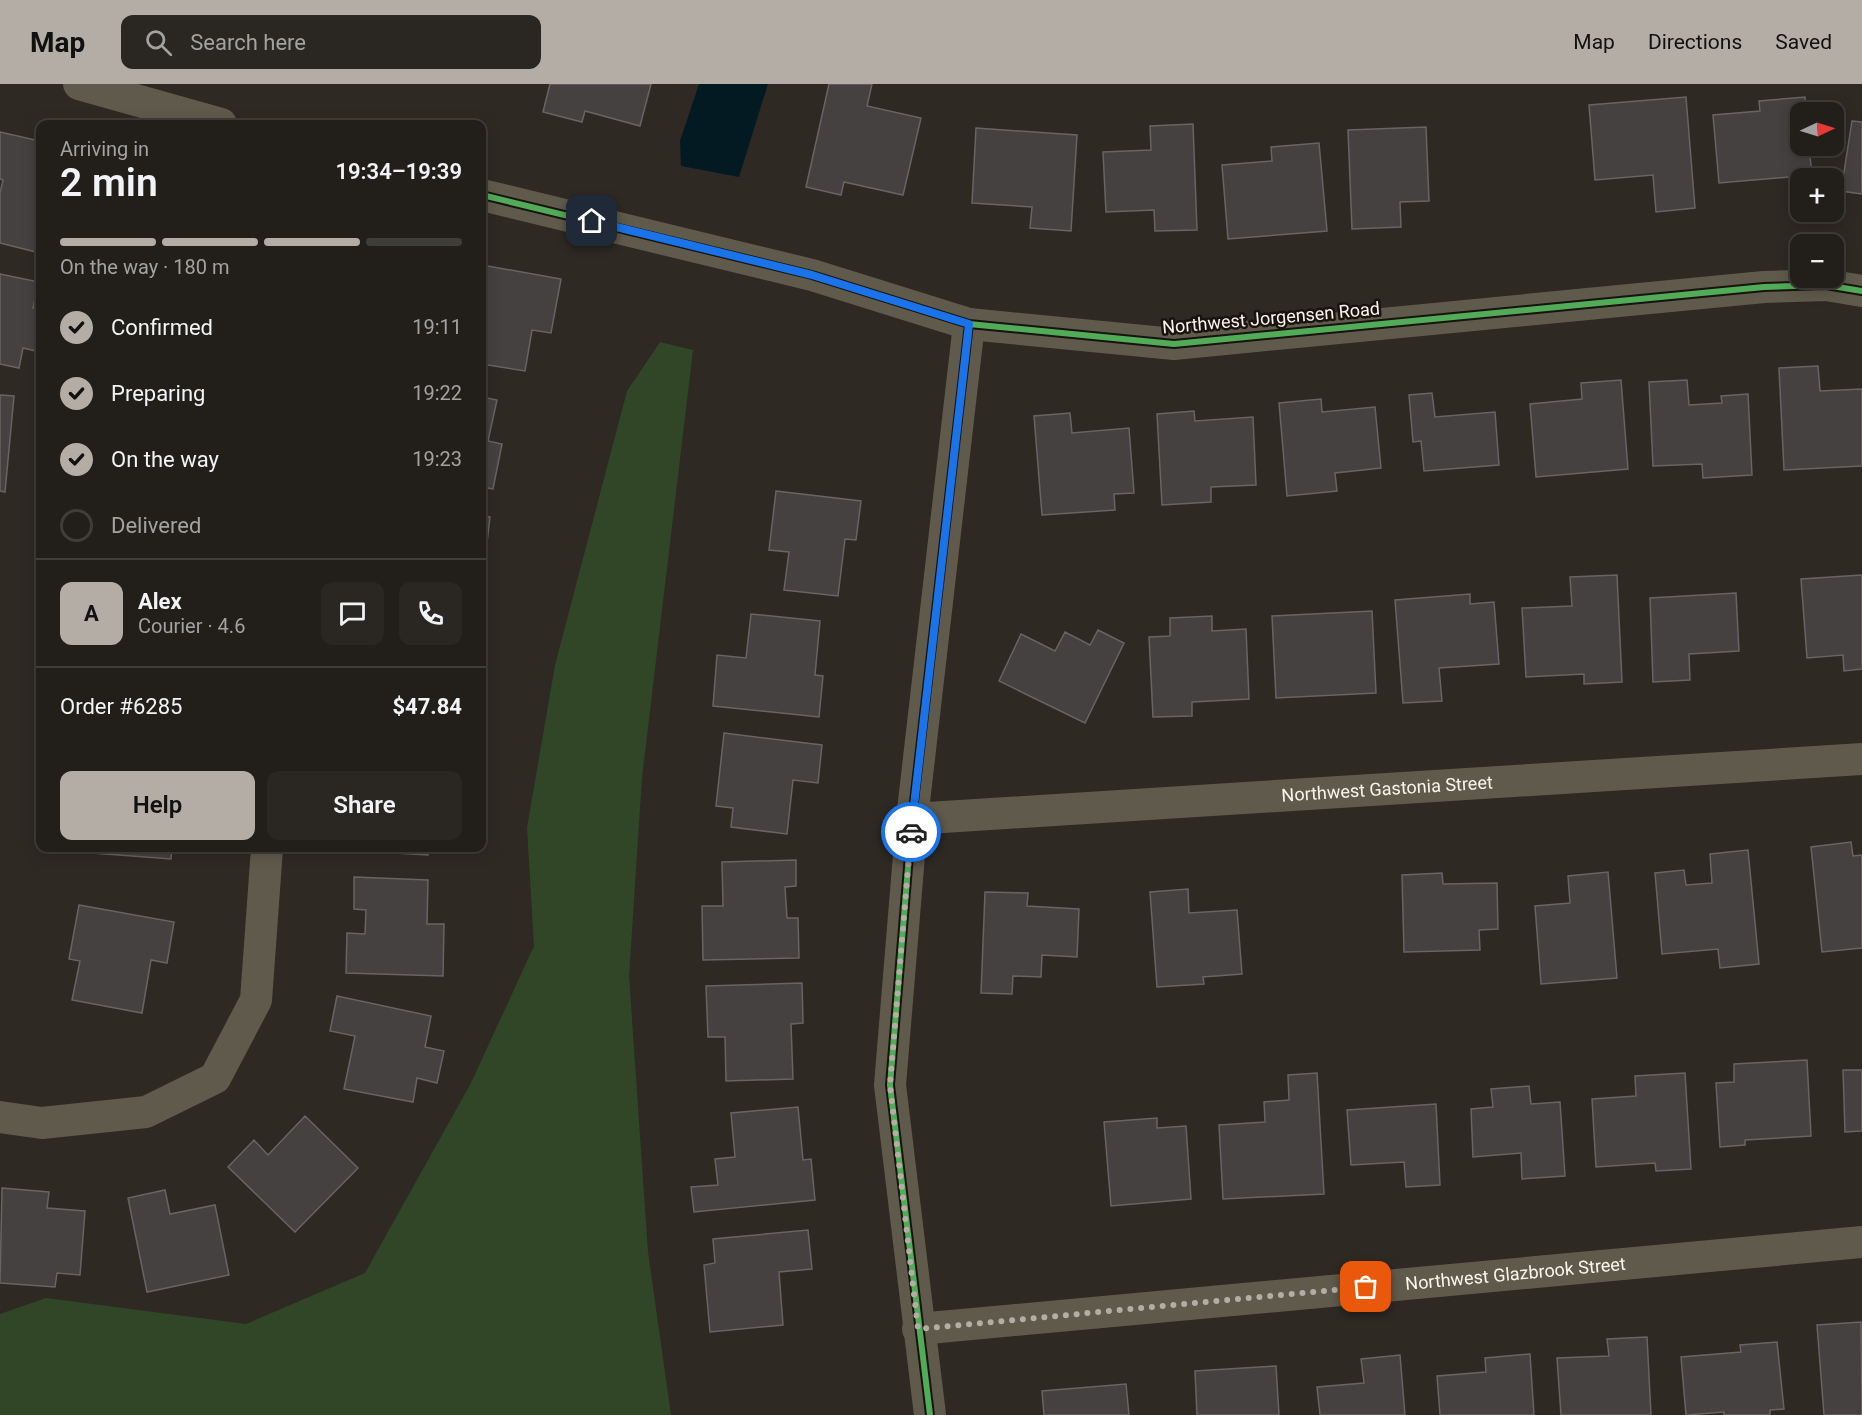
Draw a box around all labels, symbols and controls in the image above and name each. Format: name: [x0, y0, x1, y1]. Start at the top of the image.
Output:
search box: [121, 15, 541, 69]
text: Map: [30, 26, 85, 59]
icon: search: [142, 26, 175, 59]
text: Search here: [190, 30, 306, 55]
text: Map: [1573, 30, 1615, 54]
text: Directions: [1648, 30, 1742, 54]
text: Saved: [1775, 30, 1832, 54]
north arrow: [1790, 102, 1844, 156]
map controls: [1790, 102, 1844, 288]
text: Arriving in: [60, 137, 149, 161]
text: 19:34–19:39: [335, 159, 462, 184]
text: 2 min: [60, 160, 158, 206]
button: +: [1790, 168, 1844, 222]
pin: [566, 195, 617, 246]
icon: home: [575, 204, 608, 237]
button: −: [1790, 234, 1844, 288]
text: On the way · 180 m: [60, 255, 229, 279]
street label: Northwest Jorgensen Road: [1161, 298, 1381, 337]
icon: check: [60, 311, 93, 344]
text: Confirmed: [111, 315, 213, 340]
text: 19:11: [412, 315, 462, 339]
icon: check: [60, 377, 93, 410]
text: Preparing: [111, 381, 205, 406]
text: 19:22: [412, 381, 462, 405]
icon: check: [60, 443, 93, 476]
text: On the way: [111, 447, 219, 472]
text: 19:23: [412, 447, 462, 471]
text: Delivered: [111, 513, 201, 538]
button: chat: [321, 582, 384, 645]
button: phone: [399, 582, 462, 645]
text: Alex: [138, 589, 182, 614]
text: A: [84, 601, 99, 626]
text: Courier · 4.6: [138, 614, 245, 638]
text: Order #6285: [60, 694, 182, 719]
text: $47.84: [393, 694, 462, 719]
button: Help: [60, 771, 255, 840]
button: Share: [267, 771, 462, 840]
street label: Northwest Gastonia Street: [1281, 771, 1493, 806]
courier: [881, 802, 941, 862]
icon: car: [895, 816, 928, 849]
street label: Northwest Glazbrook Street: [1404, 1253, 1627, 1294]
pin: [1340, 1261, 1391, 1312]
icon: bag: [1349, 1270, 1382, 1303]

